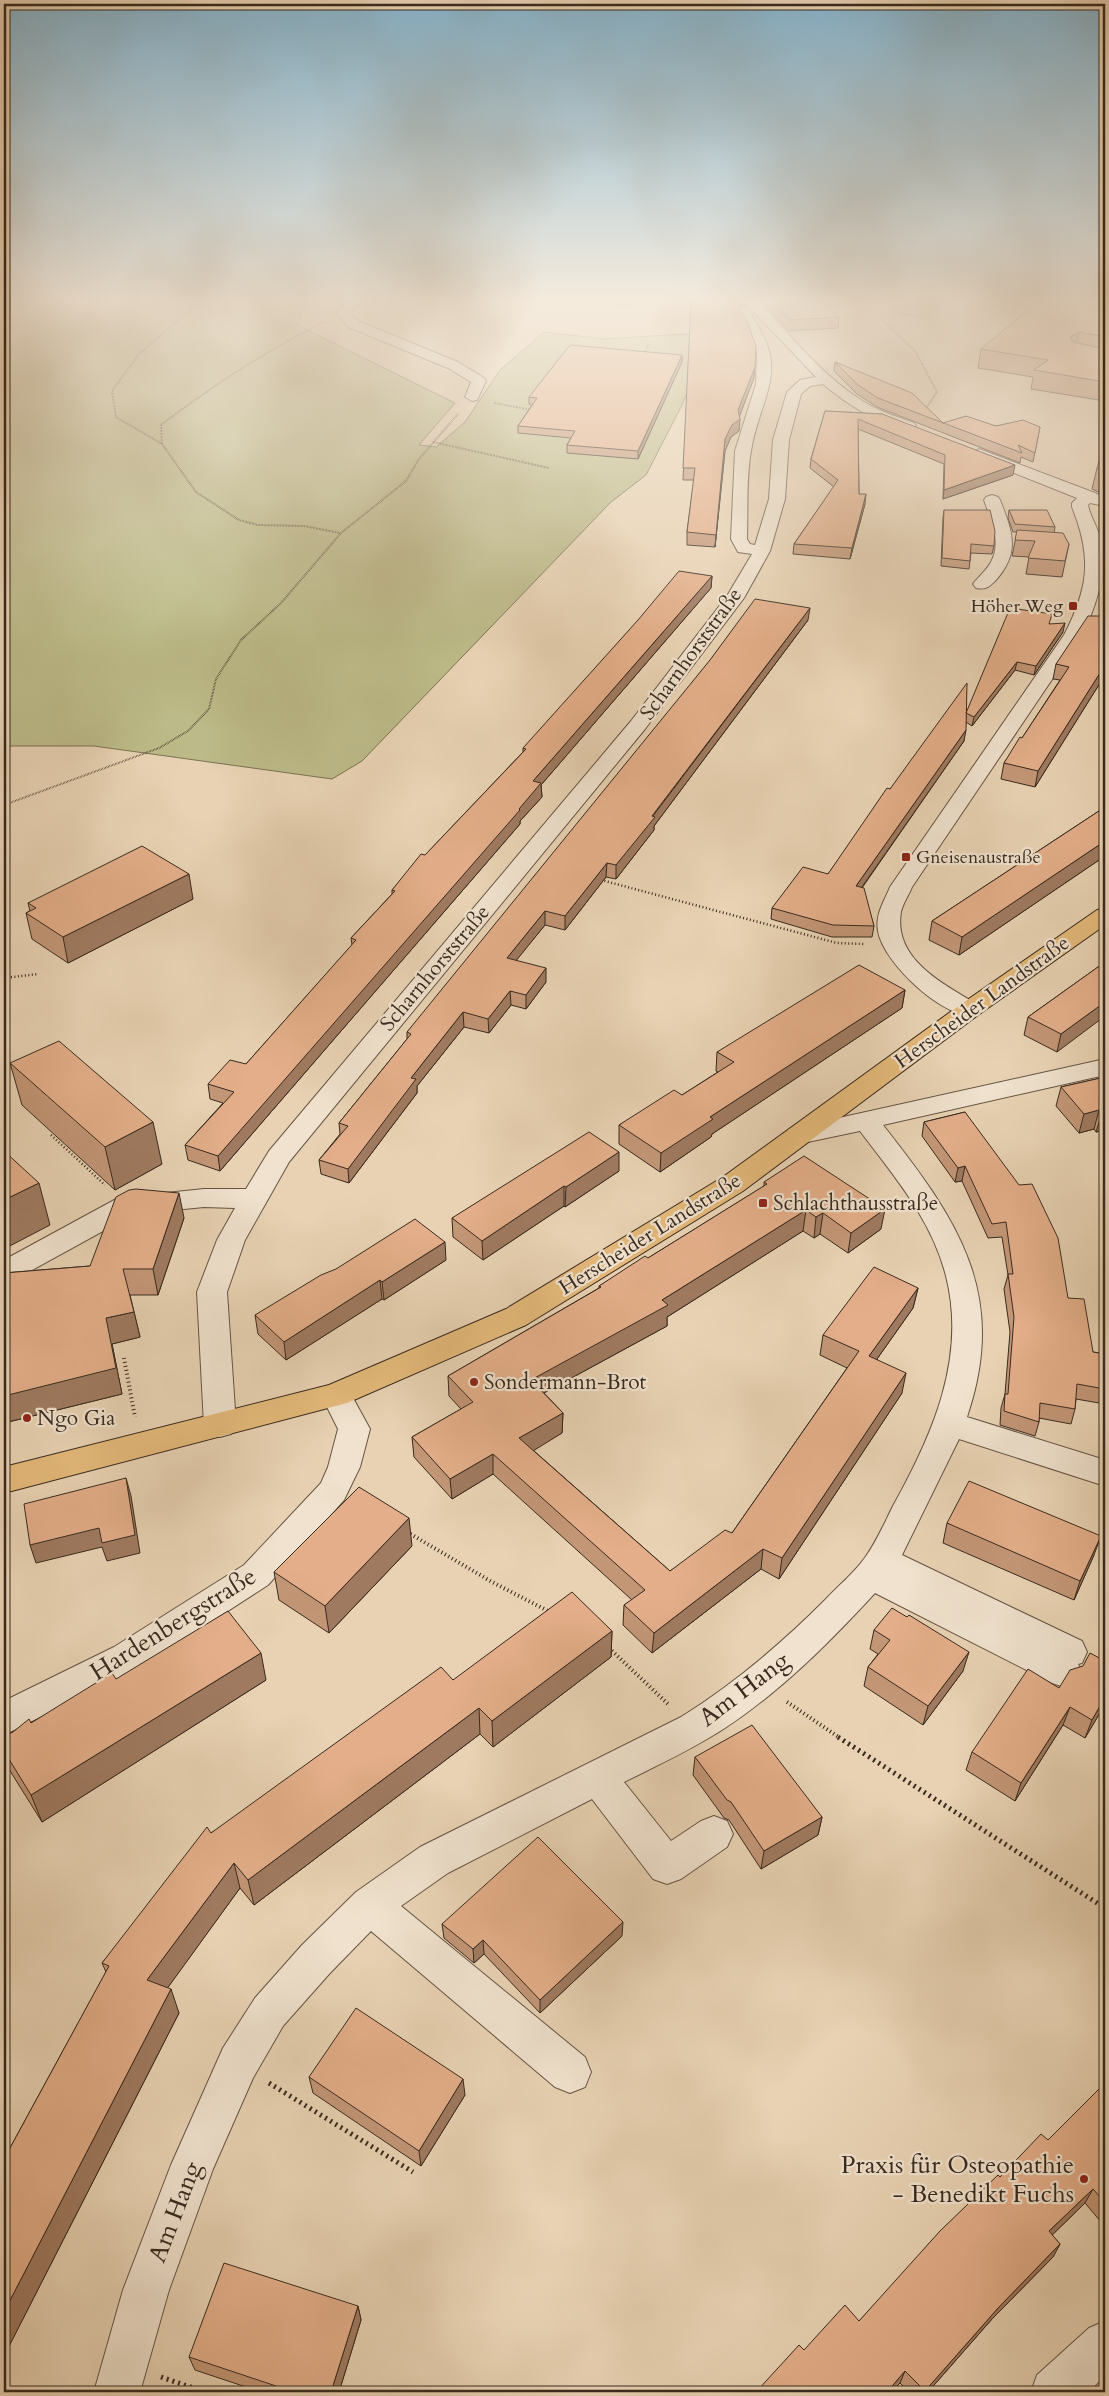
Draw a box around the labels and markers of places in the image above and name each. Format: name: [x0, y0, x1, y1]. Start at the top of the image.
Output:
place label: Höher Weg: [971, 594, 1064, 619]
marker: Höher Weg: [1067, 600, 1079, 612]
place label: Gneisenaustraße: [916, 845, 1041, 870]
marker: Gneisenaustraße: [900, 851, 912, 863]
place label: Schlachthausstraße: [773, 1189, 938, 1218]
marker: Schlachthausstraße: [757, 1197, 769, 1209]
place label: Sondermann-Brot: [484, 1368, 647, 1397]
marker: Sondermann-Brot: [468, 1376, 480, 1388]
place label: Ngo Gia: [37, 1404, 115, 1433]
marker: Ngo Gia: [21, 1412, 33, 1424]
place label: Praxis für Osteopathie - Benedikt Fuchs: [841, 2148, 1074, 2211]
marker: Praxis für Osteopathie - Benedikt Fuchs: [1078, 2173, 1090, 2185]

